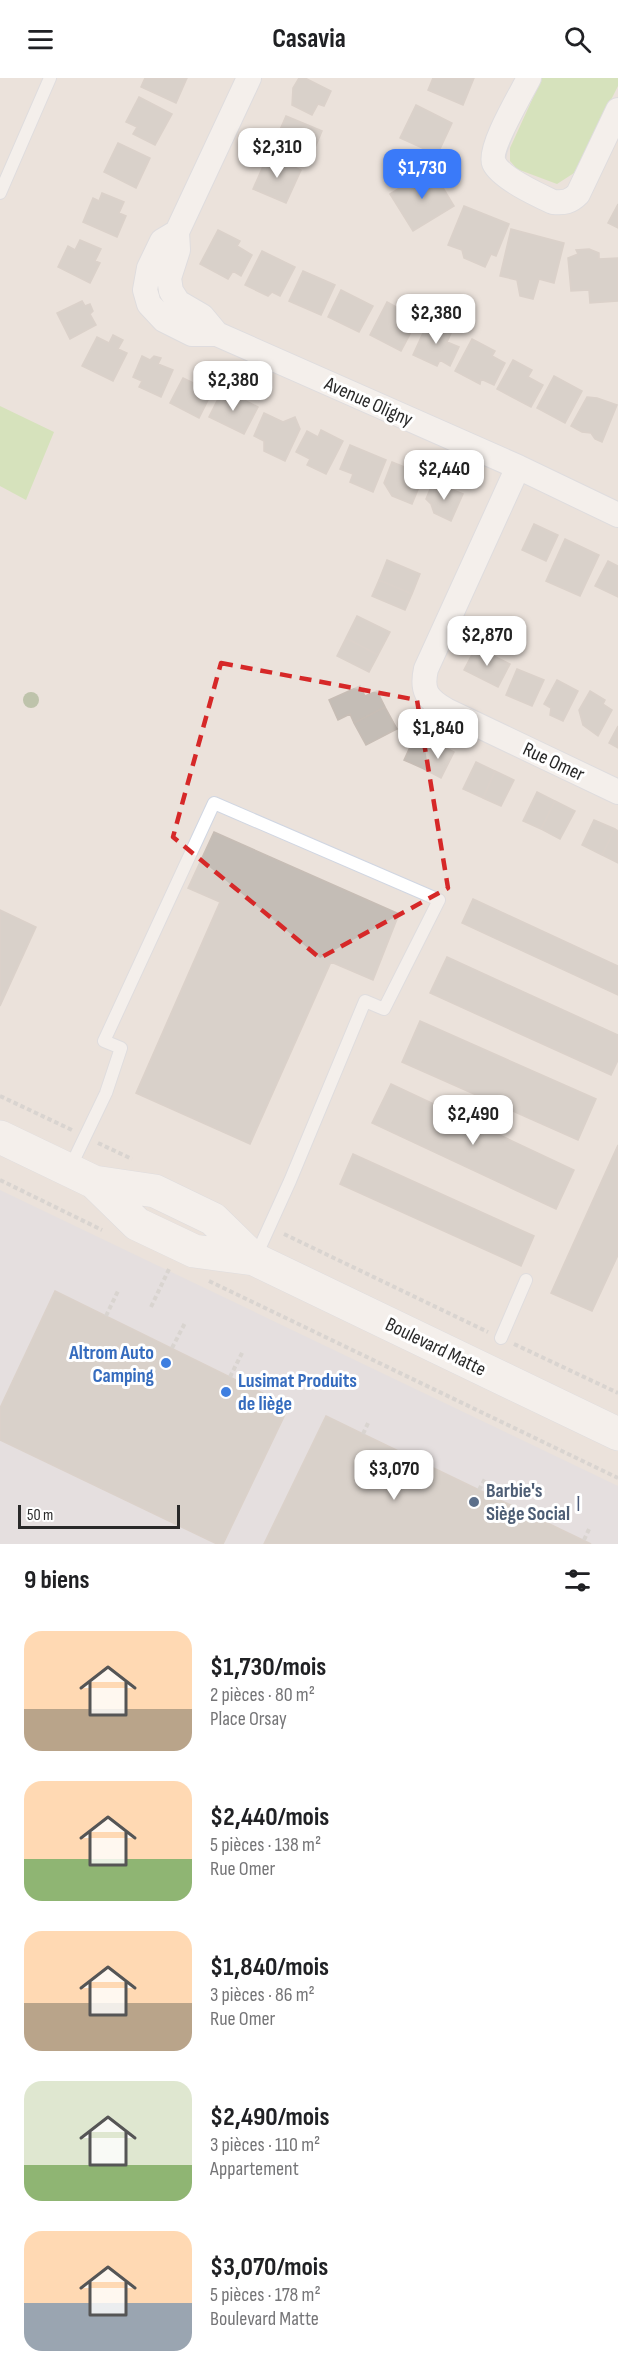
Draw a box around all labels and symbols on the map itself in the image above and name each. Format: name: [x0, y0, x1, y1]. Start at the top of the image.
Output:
pin: $2,310: [228, 128, 326, 179]
pin: $1,730: [373, 149, 471, 200]
pin: $2,380: [387, 294, 485, 345]
pin: $2,380: [184, 361, 282, 412]
street label: Avenue Oligny: [320, 371, 417, 432]
pin: $2,440: [395, 450, 493, 501]
pin: $2,870: [438, 616, 536, 667]
pin: $1,840: [389, 709, 487, 760]
street label: Rue Omer: [519, 737, 588, 787]
pin: $2,490: [424, 1095, 522, 1146]
street label: Boulevard Matte: [381, 1312, 490, 1382]
place label: Altrom Auto Camping: [68, 1341, 155, 1388]
marker: Altrom Auto Camping: [159, 1356, 173, 1370]
place label: Lusimat Produits de liège: [238, 1369, 357, 1416]
marker: Lusimat Produits de liège: [219, 1385, 233, 1399]
pin: $3,070: [345, 1450, 443, 1501]
place label: Barbie's Siège Social: [486, 1479, 570, 1526]
district label: I: [576, 1492, 582, 1517]
marker: Barbie's Siège Social: [467, 1495, 481, 1509]
scale bar: [18, 1502, 180, 1530]

